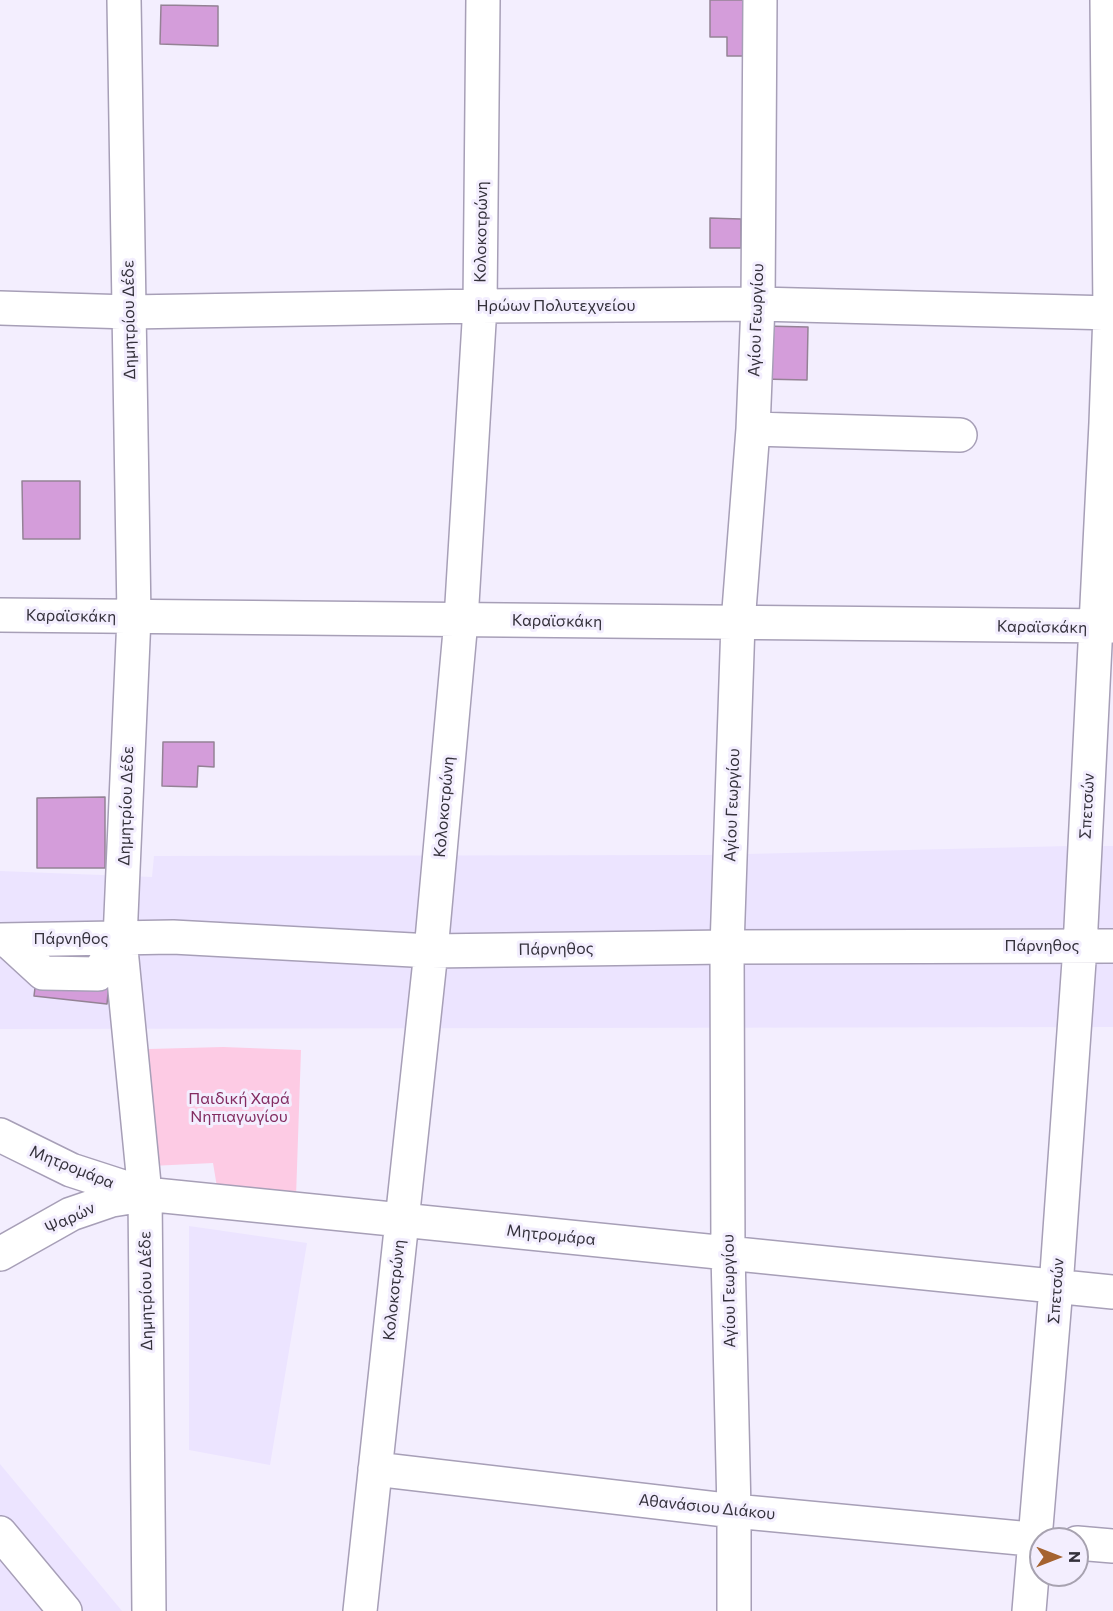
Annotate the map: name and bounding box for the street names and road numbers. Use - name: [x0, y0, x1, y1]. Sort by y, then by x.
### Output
- street label: Κολοκοτρώνη: [471, 181, 491, 283]
- street label: Δημητρίου Δέδε: [118, 260, 140, 380]
- street label: Αγίου Γεωργίου: [744, 263, 768, 377]
- street label: Ηρώων Πολυτεχνείου: [477, 296, 635, 316]
- street label: Καραϊσκάκη: [26, 606, 116, 626]
- street label: Καραϊσκάκη: [512, 611, 602, 631]
- street label: Καραϊσκάκη: [997, 617, 1087, 637]
- street label: Δημητρίου Δέδε: [114, 746, 138, 866]
- street label: Αγίου Γεωργίου: [720, 748, 744, 862]
- street label: Κολοκοτρώνη: [430, 756, 458, 858]
- street label: Σπετσών: [1076, 773, 1098, 839]
- street label: Πάρνηθος: [33, 929, 109, 949]
- street label: Πάρνηθος: [1004, 936, 1080, 956]
- street label: Πάρνηθος: [518, 939, 594, 959]
- street label: Μητρομάρα: [27, 1141, 117, 1193]
- street label: Ψαρών: [42, 1198, 98, 1238]
- street label: Μητρομάρα: [506, 1221, 596, 1249]
- street label: Δημητρίου Δέδε: [135, 1231, 157, 1351]
- street label: Αγίου Γεωργίου: [718, 1234, 740, 1348]
- street label: Κολοκοτρώνη: [379, 1238, 409, 1342]
- street label: Σπετσών: [1044, 1257, 1068, 1325]
- street label: Αθανάσιου Διάκου: [638, 1490, 776, 1524]

